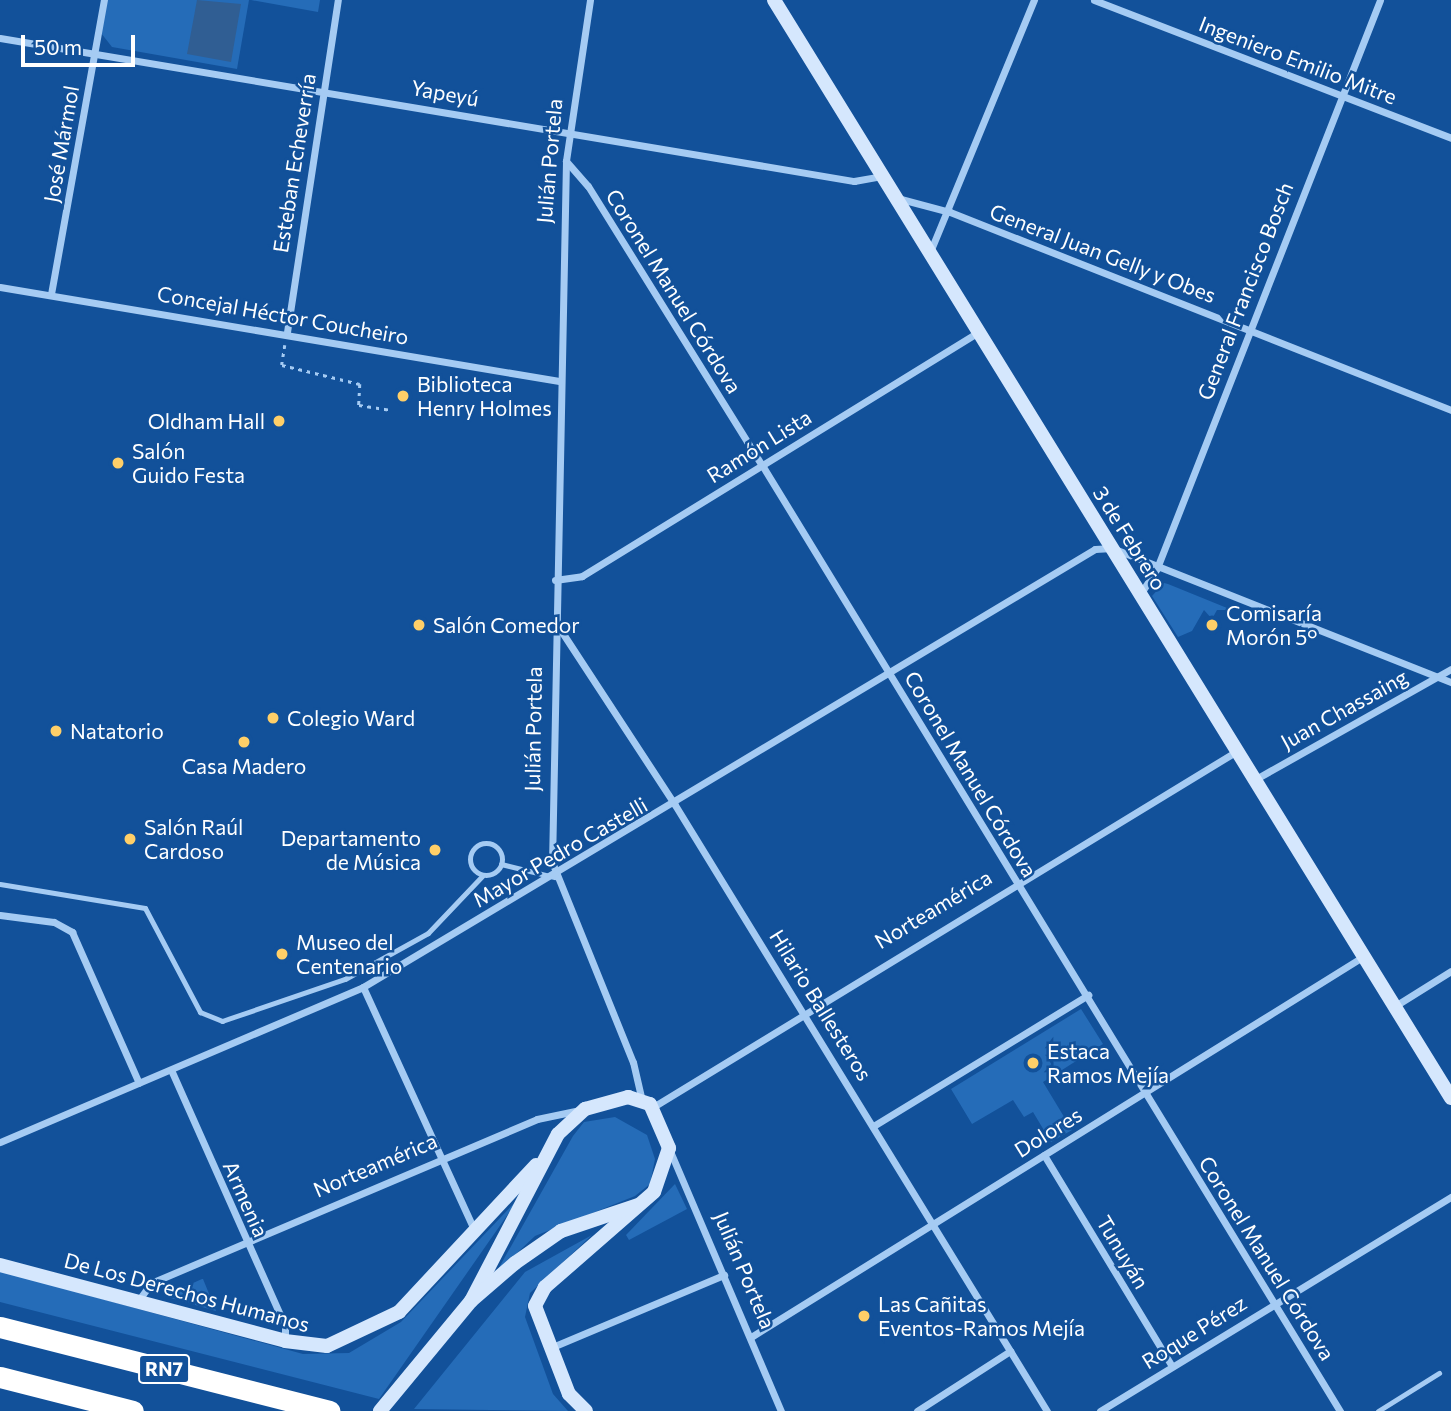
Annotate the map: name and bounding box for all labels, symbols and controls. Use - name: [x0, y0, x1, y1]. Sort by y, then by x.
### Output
- street label: Ingeniero Emilio Mitre: [1195, 11, 1401, 109]
- scale bar: [24, 21, 138, 65]
- text: 50 m: [34, 34, 82, 59]
- street label: Esteban Echeverría: [267, 72, 321, 254]
- street label: Yapeyú: [409, 75, 481, 111]
- street label: José Mármol: [38, 83, 84, 205]
- street label: Julián Portela: [531, 98, 567, 224]
- street label: General Francisco Bosch: [1192, 179, 1298, 403]
- street label: Coronel Manuel Córdova: [601, 184, 747, 398]
- street label: General Juan Gelly y Obes: [986, 198, 1220, 308]
- street label: Concejal Héctor Coucheiro: [155, 280, 411, 350]
- place label: Biblioteca Henry Holmes: [417, 371, 552, 421]
- marker: Biblioteca Henry Holmes: [395, 388, 411, 404]
- street label: Ramón Lista: [702, 404, 816, 488]
- place label: Oldham Hall: [148, 408, 265, 434]
- marker: Oldham Hall: [271, 413, 287, 429]
- place label: Salón Guido Festa: [132, 438, 245, 488]
- marker: Salón Guido Festa: [110, 455, 126, 471]
- street label: 3 de Febrero: [1088, 481, 1172, 595]
- place label: Comisaría Morón 5°: [1226, 600, 1322, 650]
- place label: Salón Comedor: [433, 612, 580, 638]
- marker: Salón Comedor: [411, 617, 427, 633]
- marker: Comisaría Morón 5°: [1204, 617, 1220, 633]
- street label: Juan Chassaing: [1276, 664, 1412, 754]
- street label: Julián Portela: [519, 666, 547, 792]
- street label: Coronel Manuel Córdova: [899, 666, 1043, 882]
- place label: Colegio Ward: [287, 705, 415, 731]
- marker: Colegio Ward: [265, 710, 281, 726]
- place label: Natatorio: [70, 718, 164, 744]
- marker: Natatorio: [48, 723, 64, 739]
- marker: Casa Madero: [236, 734, 252, 750]
- place label: Casa Madero: [182, 753, 306, 779]
- street label: Mayor Pedro Castelli: [468, 792, 652, 912]
- place label: Salón Raúl Cardoso: [144, 814, 243, 864]
- place label: Departamento de Música: [281, 825, 421, 875]
- marker: Salón Raúl Cardoso: [122, 831, 138, 847]
- marker: Departamento de Música: [427, 842, 443, 858]
- street label: Norteamérica: [870, 864, 996, 954]
- street label: Hilario Ballesteros: [764, 925, 878, 1085]
- place label: Museo del Centenario: [296, 929, 402, 979]
- marker: Museo del Centenario: [274, 946, 290, 962]
- place label: Estaca Ramos Mejía: [1047, 1038, 1169, 1088]
- marker: Estaca Ramos Mejía: [1025, 1055, 1041, 1071]
- street label: Dolores: [1010, 1102, 1086, 1162]
- street label: Norteamérica: [309, 1128, 441, 1202]
- street label: Coronel Manuel Córdova: [1194, 1151, 1340, 1365]
- street label: Armenia: [218, 1157, 274, 1241]
- street label: Julián Portela: [709, 1207, 781, 1333]
- street label: Tunuyán: [1091, 1211, 1155, 1293]
- street label: De Los Derechos Humanos: [61, 1247, 313, 1337]
- street label: Roque Pérez: [1137, 1290, 1251, 1374]
- place label: Las Cañitas Eventos-Ramos Mejía: [878, 1291, 1085, 1341]
- marker: Las Cañitas Eventos-Ramos Mejía: [856, 1308, 872, 1324]
- road number: RN7: [138, 1354, 190, 1385]

